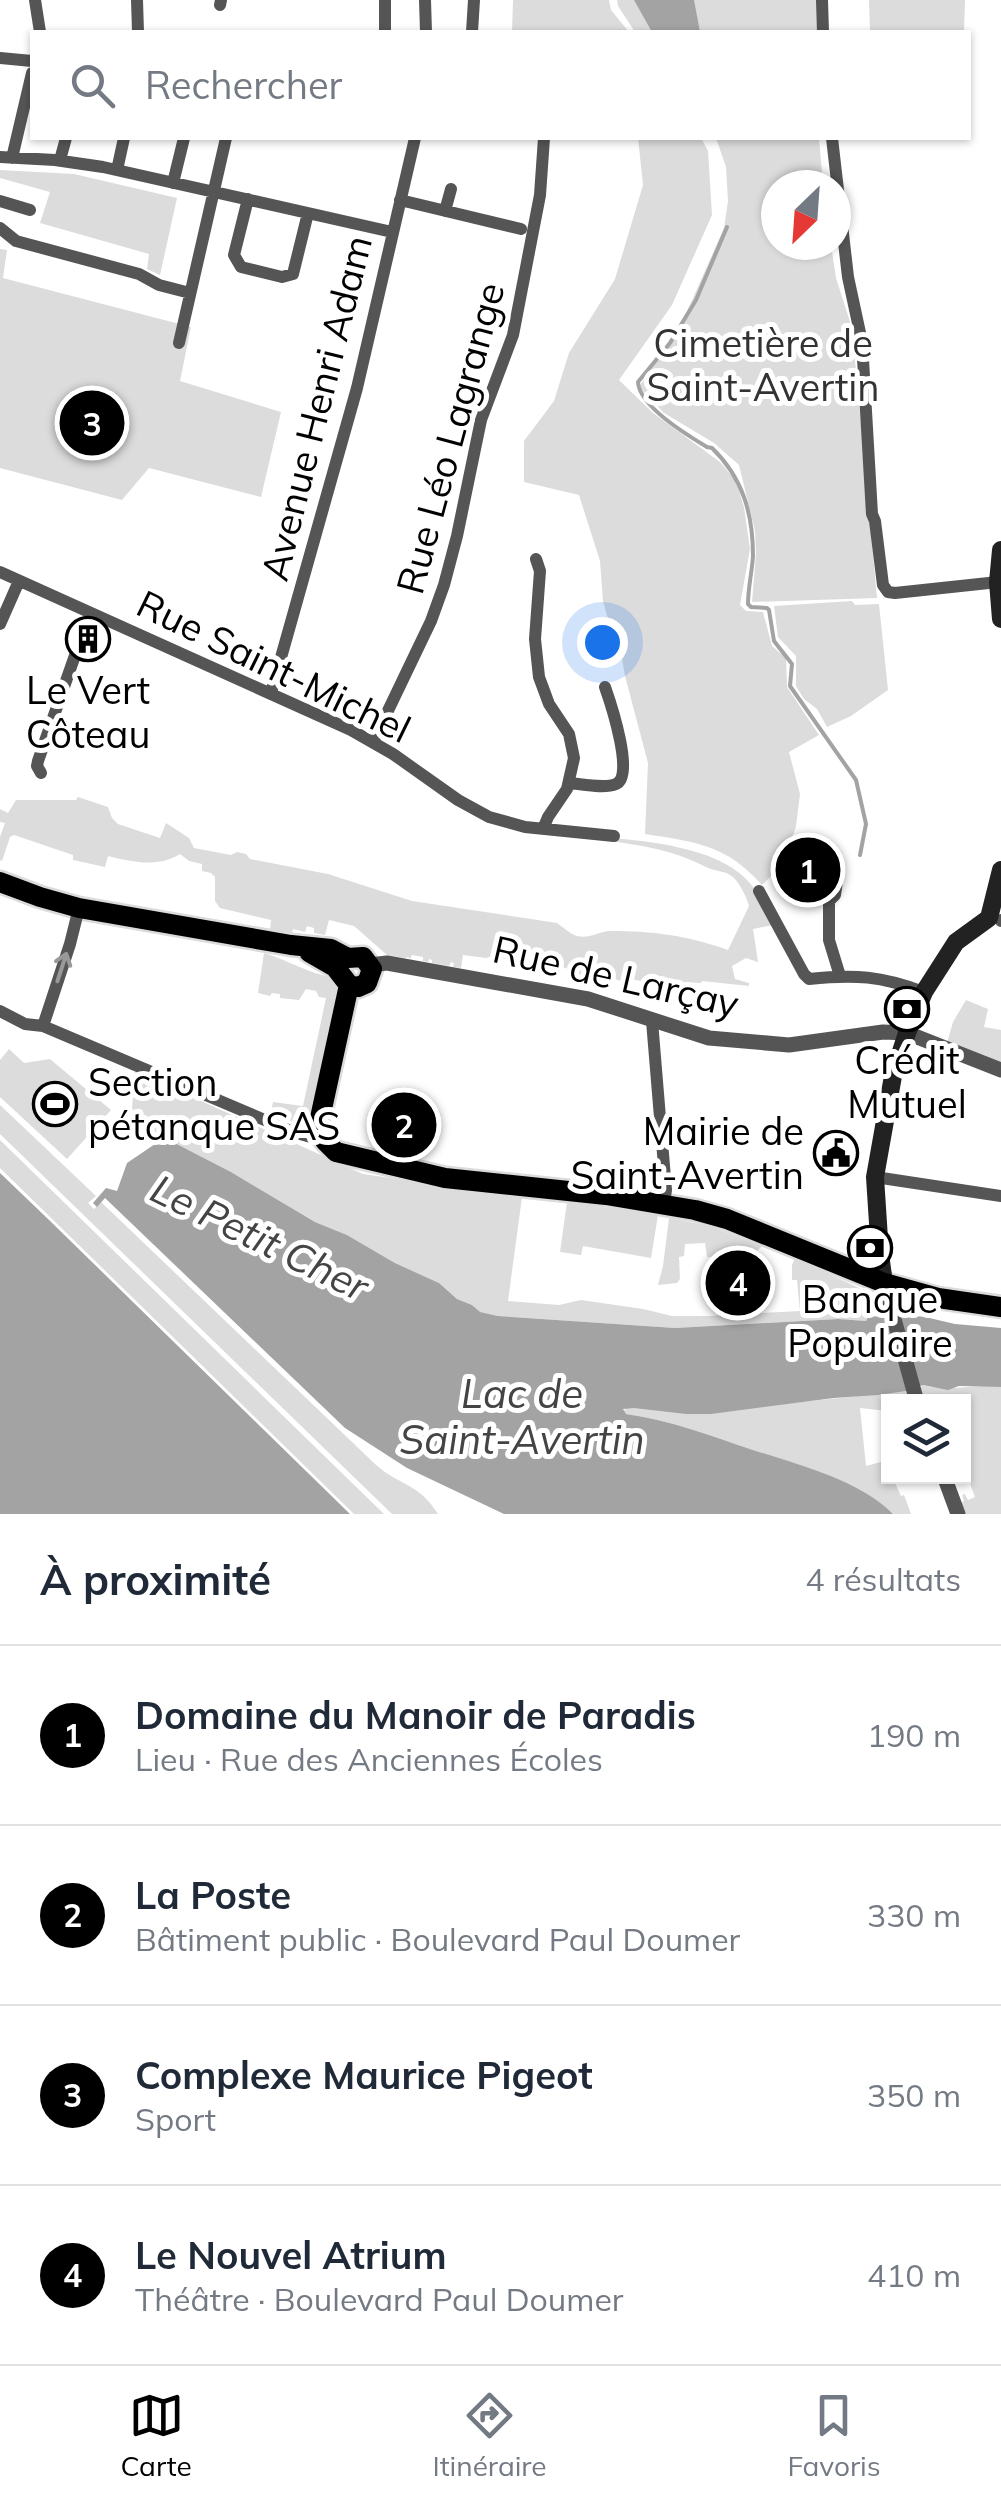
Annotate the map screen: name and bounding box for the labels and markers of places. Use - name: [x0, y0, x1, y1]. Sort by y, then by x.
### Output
- pin: 3: [59, 386, 124, 460]
- building icon: Le Vert Côteau: [65, 616, 111, 662]
- place label: Le Vert Côteau: [26, 666, 150, 758]
- pin: 1: [776, 832, 840, 908]
- bank icon: Crédit Mutuel: [884, 986, 930, 1032]
- place label: Crédit Mutuel: [847, 1036, 967, 1128]
- place label: Section pétanque SAS: [88, 1058, 340, 1150]
- sports icon: Section pétanque SAS: [32, 1081, 78, 1127]
- pin: 2: [372, 1088, 436, 1162]
- place label: Mairie de Saint-Avertin: [571, 1107, 804, 1199]
- public building icon: Mairie de Saint-Avertin: [813, 1130, 859, 1176]
- bank icon: Banque Populaire: [847, 1225, 893, 1271]
- pin: 4: [706, 1246, 770, 1320]
- place label: Banque Populaire: [787, 1275, 953, 1367]

